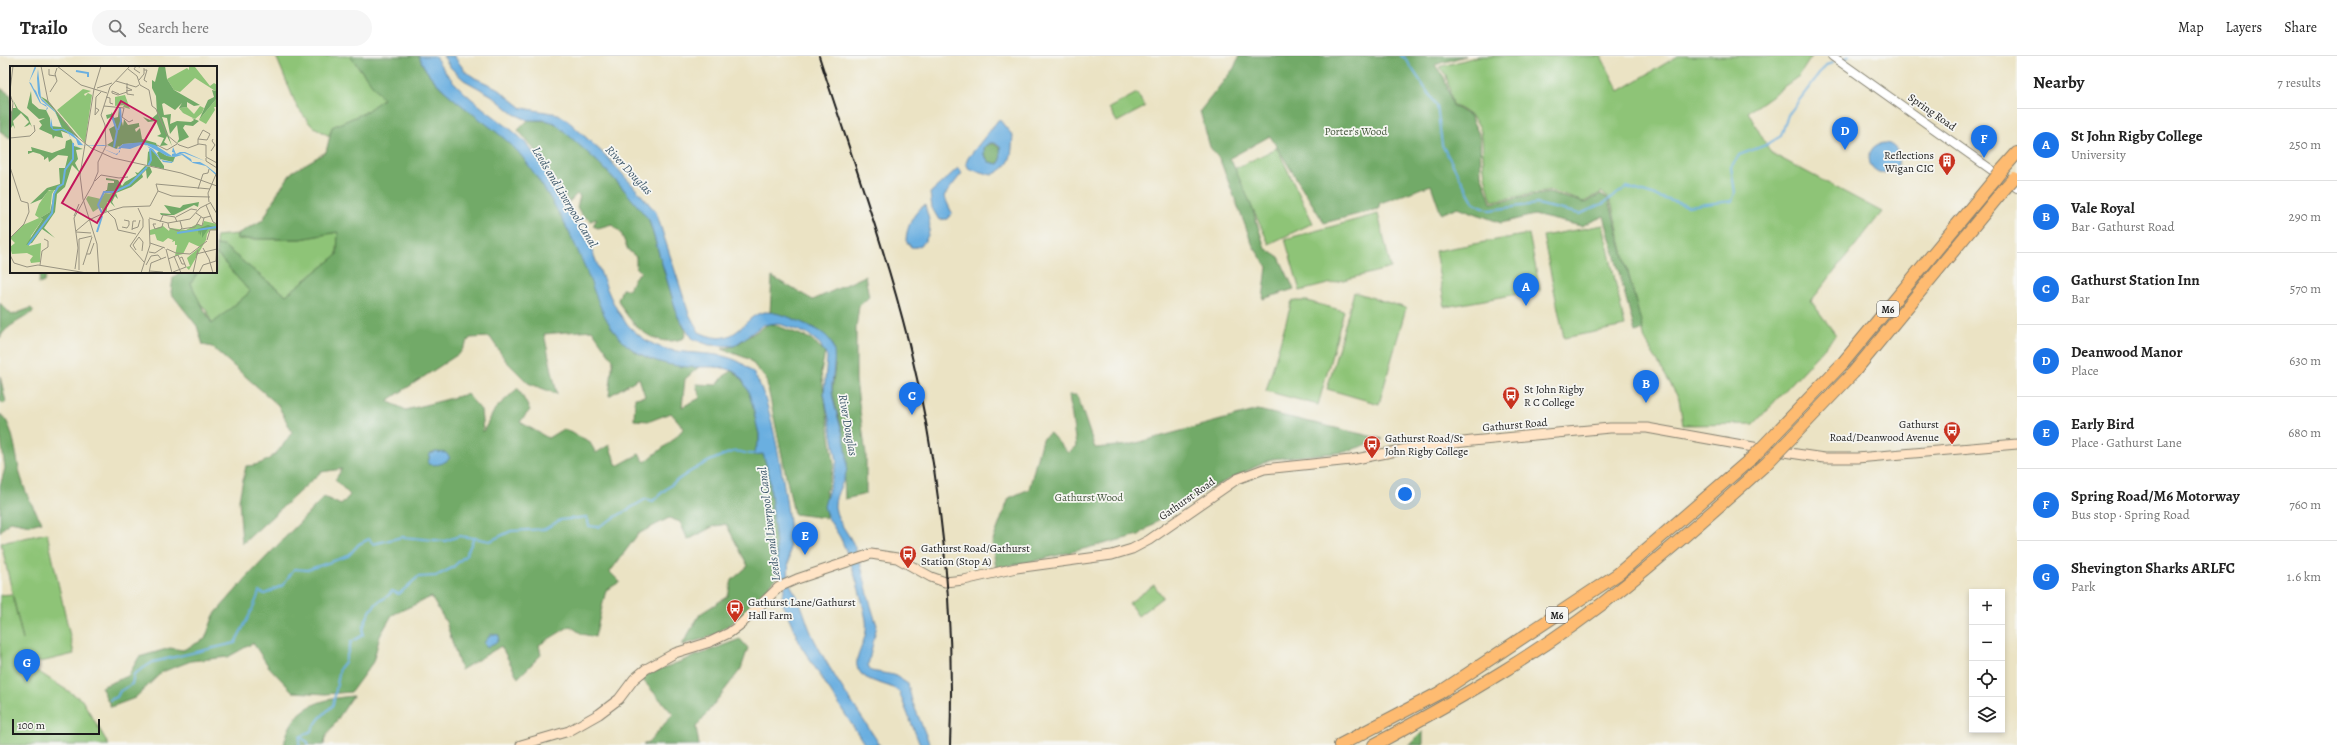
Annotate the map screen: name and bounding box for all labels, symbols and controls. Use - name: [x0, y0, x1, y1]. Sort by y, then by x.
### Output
- search box: [92, 10, 372, 46]
- text: Trailo: [20, 15, 68, 41]
- icon: search: [106, 17, 128, 39]
- text: Search here: [138, 18, 209, 38]
- text: Map: [2178, 18, 2204, 37]
- text: Layers: [2226, 18, 2262, 37]
- text: Share: [2284, 18, 2317, 37]
- inset map: [10, 66, 217, 273]
- text: Nearby: [2033, 71, 2084, 94]
- text: 7 results: [2277, 74, 2321, 91]
- street label: Spring Road: [1905, 90, 1959, 134]
- pin: D: [1832, 117, 1858, 150]
- park label: Porter's Wood: [1325, 124, 1388, 139]
- pin: F: [1971, 125, 1997, 158]
- text: St John Rigby College: [2071, 126, 2203, 146]
- text: A: [2042, 136, 2050, 153]
- text: 250 m: [2289, 136, 2321, 153]
- water label: River Douglas: [602, 142, 656, 198]
- water label: Leeds and Liverpool Canal: [529, 144, 601, 250]
- text: University: [2071, 146, 2126, 163]
- place label: Reflections Wigan CIC: [1884, 148, 1934, 176]
- building icon: Reflections Wigan CIC: [1937, 151, 1957, 176]
- text: Vale Royal: [2071, 198, 2135, 218]
- text: B: [2042, 208, 2050, 225]
- text: 290 m: [2289, 208, 2321, 225]
- text: Bar · Gathurst Road: [2071, 218, 2175, 235]
- text: Gathurst Station Inn: [2071, 270, 2200, 290]
- pin: A: [1513, 273, 1539, 306]
- text: C: [2042, 280, 2050, 297]
- text: 570 m: [2290, 280, 2321, 297]
- text: Bar: [2071, 290, 2090, 307]
- road number: M6: [1877, 301, 1899, 317]
- text: Deanwood Manor: [2071, 342, 2183, 362]
- text: D: [2041, 352, 2051, 369]
- text: 630 m: [2289, 352, 2321, 369]
- text: Place: [2071, 362, 2099, 379]
- pin: B: [1633, 370, 1659, 403]
- pin: C: [899, 382, 925, 415]
- place label: St John Rigby R C College: [1524, 382, 1584, 410]
- bus stop icon: St John Rigby R C College: [1501, 385, 1521, 410]
- water label: River Douglas: [835, 393, 861, 457]
- text: Early Bird: [2071, 414, 2134, 434]
- street label: Gathurst Road: [1482, 415, 1548, 435]
- place label: Gathurst Road/Deanwood Avenue: [1829, 417, 1939, 445]
- bus stop icon: Gathurst Road/Deanwood Avenue: [1942, 420, 1962, 445]
- text: E: [2042, 424, 2050, 441]
- text: 680 m: [2288, 424, 2321, 441]
- place label: Gathurst Road/St John Rigby College: [1385, 431, 1468, 459]
- bus stop icon: Gathurst Road/St John Rigby College: [1362, 434, 1382, 459]
- text: Place · Gathurst Lane: [2071, 434, 2182, 451]
- water label: Leeds and Liverpool Canal: [754, 466, 784, 582]
- street label: Gathurst Road: [1156, 474, 1218, 524]
- your location: [1395, 484, 1415, 504]
- text: Spring Road/M6 Motorway: [2071, 486, 2240, 506]
- park label: Gathurst Wood: [1055, 490, 1123, 505]
- text: F: [2043, 496, 2049, 513]
- text: 760 m: [2289, 496, 2321, 513]
- text: Bus stop · Spring Road: [2071, 506, 2190, 523]
- pin: E: [792, 522, 818, 555]
- place label: Gathurst Road/Gathurst Station (Stop A): [921, 541, 1030, 569]
- bus stop icon: Gathurst Road/Gathurst Station (Stop A): [898, 544, 918, 569]
- text: Shevington Sharks ARLFC: [2071, 558, 2235, 578]
- text: G: [2042, 568, 2050, 585]
- text: 1.6 km: [2287, 568, 2321, 585]
- text: Park: [2071, 578, 2095, 595]
- map controls: [1969, 589, 2005, 733]
- button: +: [1969, 589, 2005, 625]
- place label: Gathurst Lane/Gathurst Hall Farm: [748, 595, 856, 623]
- bus stop icon: Gathurst Lane/Gathurst Hall Farm: [725, 598, 745, 623]
- road number: M6: [1546, 607, 1568, 623]
- button: −: [1969, 625, 2005, 661]
- pin: G: [14, 649, 40, 682]
- button: locate: [1969, 661, 2005, 697]
- button: layers: [1969, 697, 2005, 733]
- scale bar: [12, 717, 100, 736]
- text: 100 m: [18, 718, 45, 733]

